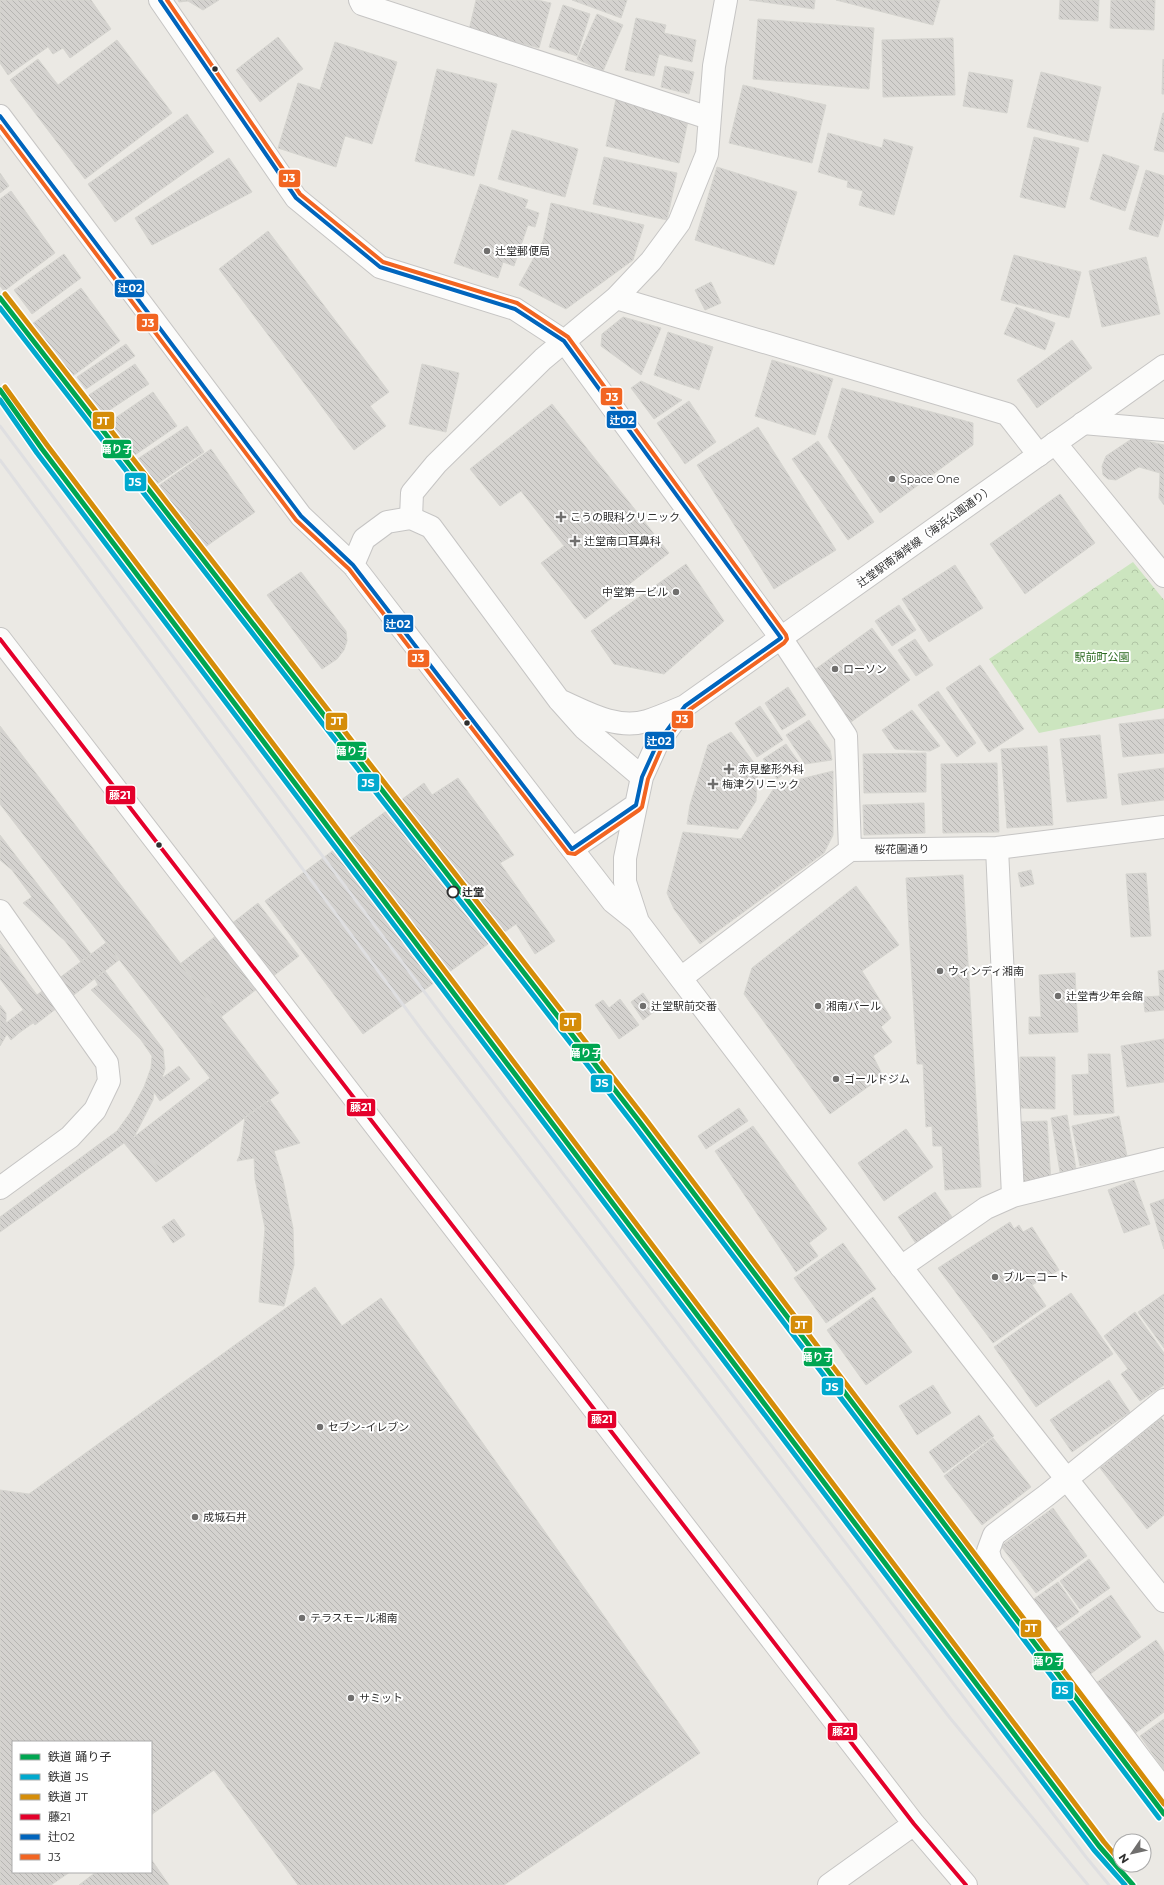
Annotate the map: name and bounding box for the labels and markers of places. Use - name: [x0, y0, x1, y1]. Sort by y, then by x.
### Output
- unlabelled marker: [210, 64, 220, 74]
- place label: 辻堂郵便局: [495, 244, 550, 258]
- marker: 辻堂郵便局: [482, 246, 492, 256]
- place label: Space One: [900, 472, 960, 486]
- marker: Space One: [887, 474, 897, 484]
- place label: こうの眼科クリニック: [570, 510, 680, 524]
- marker: こうの眼科クリニック: [555, 511, 567, 523]
- place label: 辻堂南口耳鼻科: [584, 534, 661, 548]
- marker: 辻堂南口耳鼻科: [569, 535, 581, 547]
- place label: 中堂第一ビル: [602, 585, 668, 599]
- marker: 中堂第一ビル: [671, 587, 681, 597]
- place label: ローソン: [843, 662, 887, 676]
- marker: ローソン: [830, 664, 840, 674]
- unlabelled marker: [462, 718, 472, 728]
- place label: 赤見整形外科: [738, 762, 804, 776]
- marker: 赤見整形外科: [723, 763, 735, 775]
- place label: 梅津クリニック: [722, 777, 799, 791]
- marker: 梅津クリニック: [707, 778, 719, 790]
- unlabelled marker: [154, 840, 164, 850]
- marker: 辻堂: [446, 885, 460, 899]
- place label: 辻堂: [462, 885, 484, 899]
- place label: ウィンディ湘南: [948, 964, 1024, 978]
- marker: ウィンディ湘南: [935, 966, 945, 976]
- place label: 辻堂青少年会館: [1066, 989, 1143, 1003]
- marker: 辻堂青少年会館: [1053, 991, 1063, 1001]
- place label: 辻堂駅前交番: [651, 999, 717, 1013]
- place label: 湘南パール: [826, 999, 881, 1013]
- marker: 辻堂駅前交番: [638, 1001, 648, 1011]
- marker: 湘南パール: [813, 1001, 823, 1011]
- place label: ゴールドジム: [844, 1072, 910, 1086]
- marker: ゴールドジム: [831, 1074, 841, 1084]
- place label: ブルーコート: [1003, 1270, 1069, 1284]
- marker: ブルーコート: [990, 1272, 1000, 1282]
- place label: セブン-イレブン: [328, 1420, 409, 1434]
- marker: セブン-イレブン: [315, 1422, 325, 1432]
- place label: 成城石井: [203, 1510, 247, 1524]
- marker: 成城石井: [190, 1512, 200, 1522]
- place label: テラスモール湘南: [310, 1611, 398, 1625]
- marker: テラスモール湘南: [297, 1613, 307, 1623]
- place label: サミット: [359, 1691, 403, 1705]
- marker: サミット: [346, 1693, 356, 1703]

